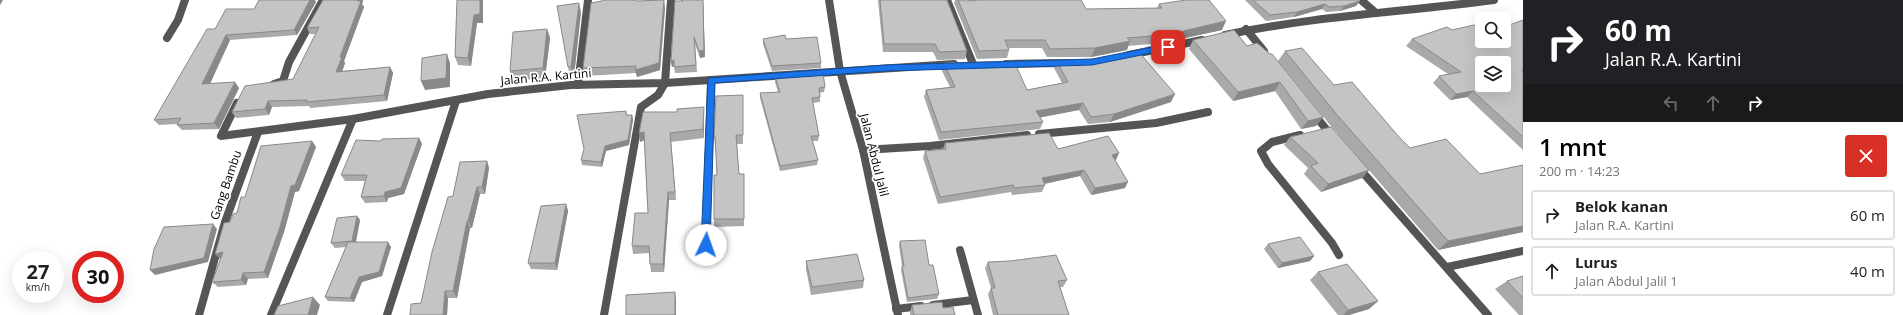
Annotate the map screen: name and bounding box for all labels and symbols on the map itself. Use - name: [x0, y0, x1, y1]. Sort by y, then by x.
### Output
- pin: [1151, 30, 1185, 64]
- street label: Jalan R.A. Kartini: [499, 64, 592, 89]
- street label: Jalan Abdul Jalil: [856, 111, 893, 198]
- street label: Gang Bambu: [206, 148, 245, 222]
- position arrow: [685, 224, 727, 266]
- speed limit sign: 30: [72, 251, 124, 303]

